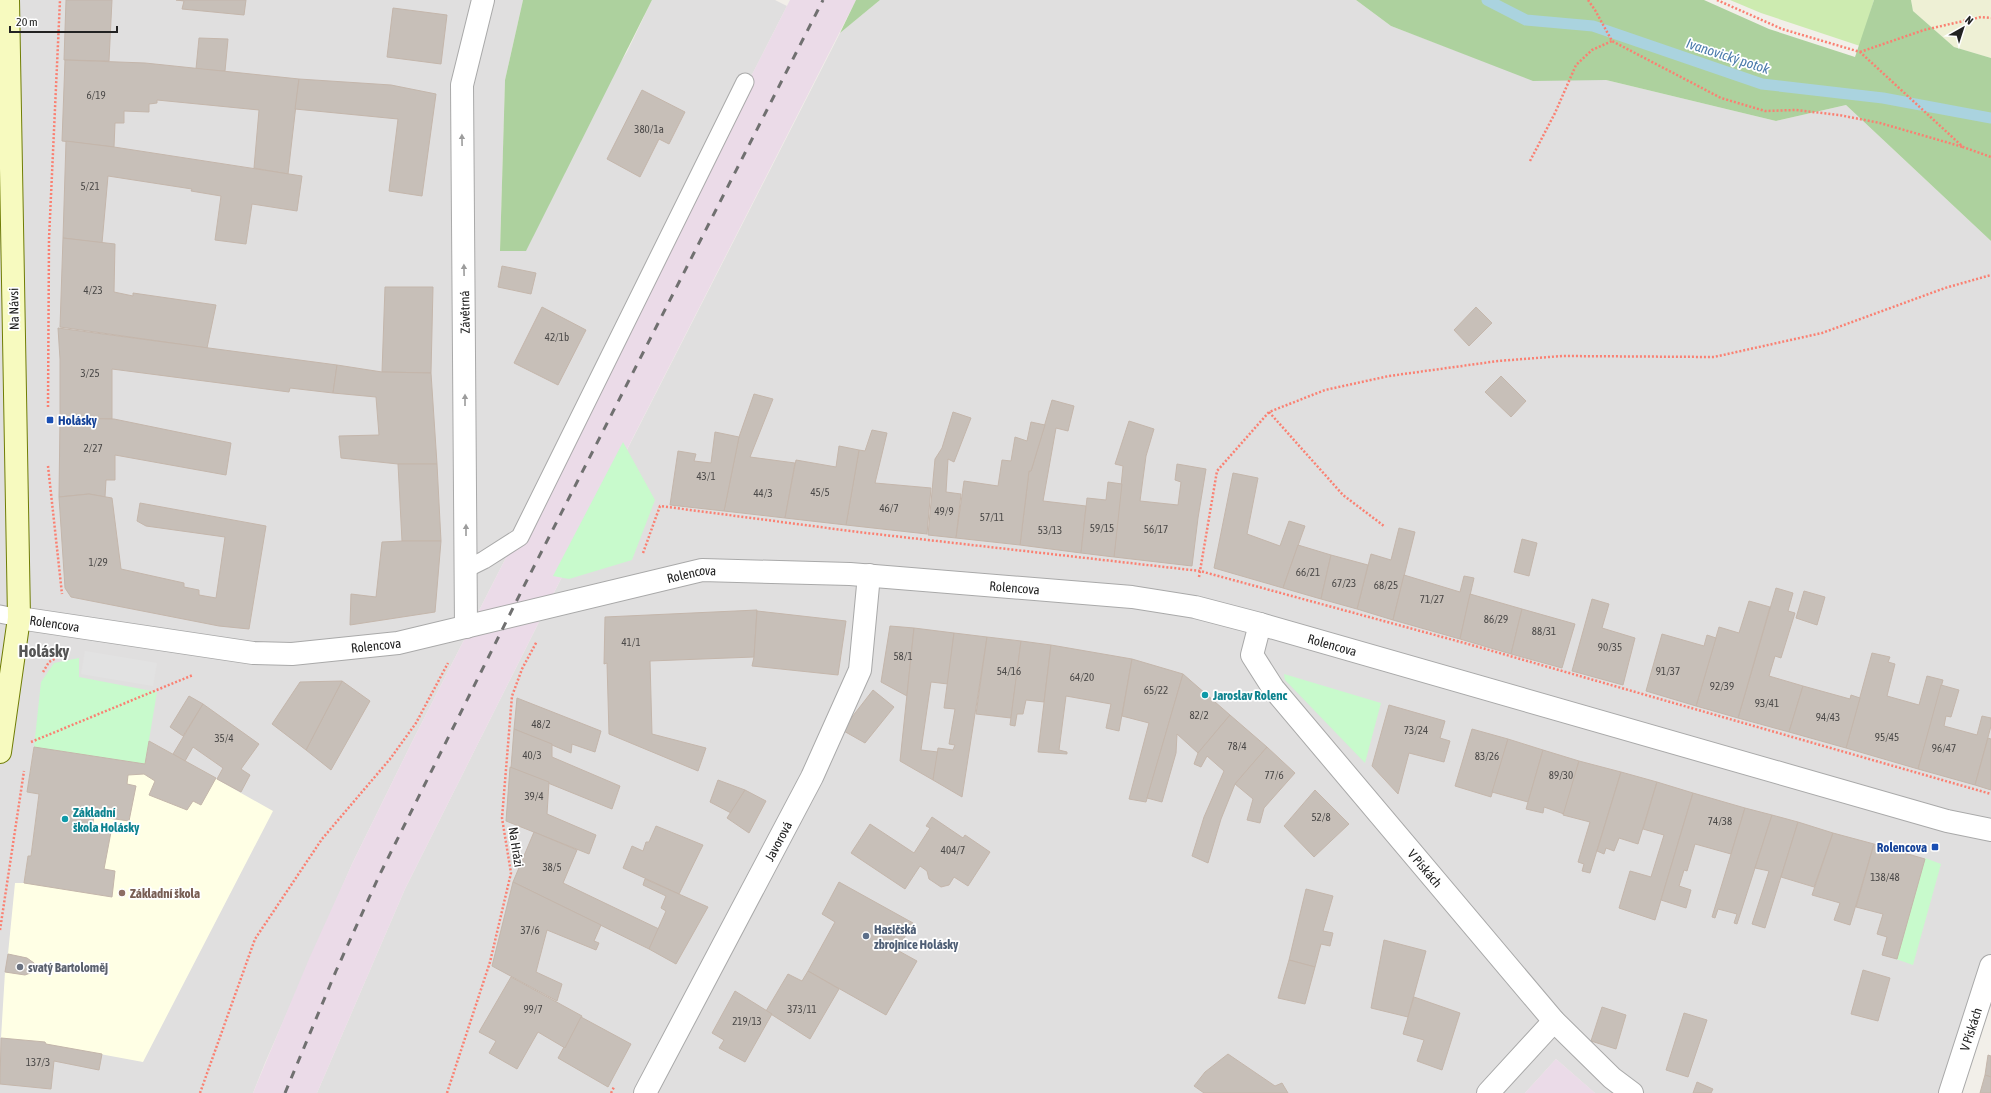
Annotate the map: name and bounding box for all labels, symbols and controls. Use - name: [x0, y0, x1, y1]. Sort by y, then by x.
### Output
- scale bar: [10, 8, 117, 34]
- north arrow: [1943, 8, 1983, 48]
- text: N: [1963, 14, 1976, 27]
- text: 20 m: [16, 15, 38, 29]
- water label: Ivanovický potok: [1684, 35, 1773, 77]
- house number: 6/19: [86, 89, 106, 101]
- house number: 380/1a: [634, 123, 664, 135]
- one-way arrow: [459, 133, 465, 146]
- house number: 5/21: [80, 180, 100, 192]
- one-way arrow: [461, 263, 467, 276]
- house number: 4/23: [83, 284, 103, 296]
- street label: Na Návsi: [6, 288, 22, 330]
- street label: Závětrná: [457, 290, 473, 334]
- house number: 42/1b: [545, 331, 569, 343]
- house number: 3/25: [80, 367, 100, 379]
- one-way arrow: [462, 393, 468, 406]
- place label: Holásky: [58, 413, 97, 428]
- marker: Holásky: [45, 415, 55, 425]
- house number: 2/27: [83, 442, 103, 454]
- house number: 43/1: [696, 470, 716, 482]
- house number: 45/5: [810, 486, 830, 498]
- house number: 44/3: [753, 487, 773, 499]
- house number: 46/7: [879, 502, 899, 514]
- house number: 49/9: [934, 505, 954, 517]
- house number: 57/11: [980, 511, 1004, 523]
- house number: 59/15: [1090, 522, 1114, 534]
- one-way arrow: [463, 523, 469, 536]
- house number: 56/17: [1144, 523, 1168, 535]
- house number: 53/13: [1038, 524, 1062, 536]
- house number: 1/29: [88, 556, 108, 568]
- street label: Rolencova: [665, 562, 716, 586]
- house number: 66/21: [1296, 566, 1320, 578]
- house number: 67/23: [1332, 577, 1356, 589]
- street label: Rolencova: [989, 578, 1040, 597]
- house number: 68/25: [1374, 579, 1398, 591]
- house number: 71/27: [1420, 593, 1444, 605]
- street label: Rolencova: [29, 612, 81, 634]
- house number: 86/29: [1484, 613, 1508, 625]
- house number: 88/31: [1532, 625, 1556, 637]
- street label: Rolencova: [1306, 631, 1359, 659]
- street label: Rolencova: [350, 635, 402, 655]
- house number: 41/1: [621, 636, 641, 648]
- district label: Holásky: [19, 641, 69, 661]
- house number: 90/35: [1598, 641, 1622, 653]
- house number: 58/1: [893, 650, 913, 662]
- house number: 54/16: [997, 665, 1021, 677]
- house number: 91/37: [1656, 665, 1680, 677]
- house number: 64/20: [1070, 671, 1094, 683]
- house number: 92/39: [1710, 680, 1734, 692]
- house number: 65/22: [1144, 684, 1168, 696]
- place label: Jaroslav Rolenc: [1212, 688, 1287, 703]
- marker: Jaroslav Rolenc: [1200, 690, 1210, 700]
- house number: 93/41: [1755, 697, 1779, 709]
- house number: 82/2: [1189, 709, 1209, 721]
- house number: 94/43: [1816, 711, 1840, 723]
- house number: 48/2: [531, 718, 551, 730]
- house number: 73/24: [1404, 724, 1428, 736]
- house number: 95/45: [1875, 731, 1899, 743]
- house number: 35/4: [214, 732, 234, 744]
- house number: 78/4: [1227, 740, 1247, 752]
- house number: 96/47: [1932, 742, 1956, 754]
- house number: 40/3: [522, 749, 542, 761]
- house number: 83/26: [1475, 750, 1499, 762]
- house number: 77/6: [1264, 769, 1284, 781]
- house number: 89/30: [1549, 769, 1573, 781]
- house number: 39/4: [524, 790, 544, 802]
- place label: Základní škola Holásky: [73, 805, 140, 835]
- house number: 52/8: [1311, 811, 1331, 823]
- marker: Základní škola Holásky: [60, 814, 70, 824]
- house number: 74/38: [1708, 815, 1732, 827]
- street label: Javorová: [762, 819, 795, 863]
- street label: Na Hrázi: [505, 826, 527, 868]
- place label: Rolencova: [1877, 840, 1927, 855]
- marker: Rolencova: [1930, 842, 1940, 852]
- house number: 404/7: [941, 844, 965, 856]
- street label: V Pískách: [1405, 846, 1445, 890]
- house number: 38/5: [542, 861, 562, 873]
- house number: 138/48: [1870, 871, 1900, 883]
- place label: Základní škola: [130, 886, 200, 901]
- marker: Základní škola: [117, 888, 127, 898]
- place label: Hasičská zbrojnice Holásky: [874, 922, 959, 952]
- house number: 37/6: [520, 924, 540, 936]
- marker: Hasičská zbrojnice Holásky: [861, 931, 871, 941]
- place label: svatý Bartoloměj: [28, 960, 108, 975]
- marker: svatý Bartoloměj: [15, 962, 25, 972]
- house number: 99/7: [523, 1003, 543, 1015]
- house number: 373/11: [787, 1003, 817, 1015]
- street label: V Pískách: [1957, 1006, 1985, 1053]
- house number: 219/13: [732, 1015, 762, 1027]
- house number: 137/3: [26, 1056, 50, 1068]

